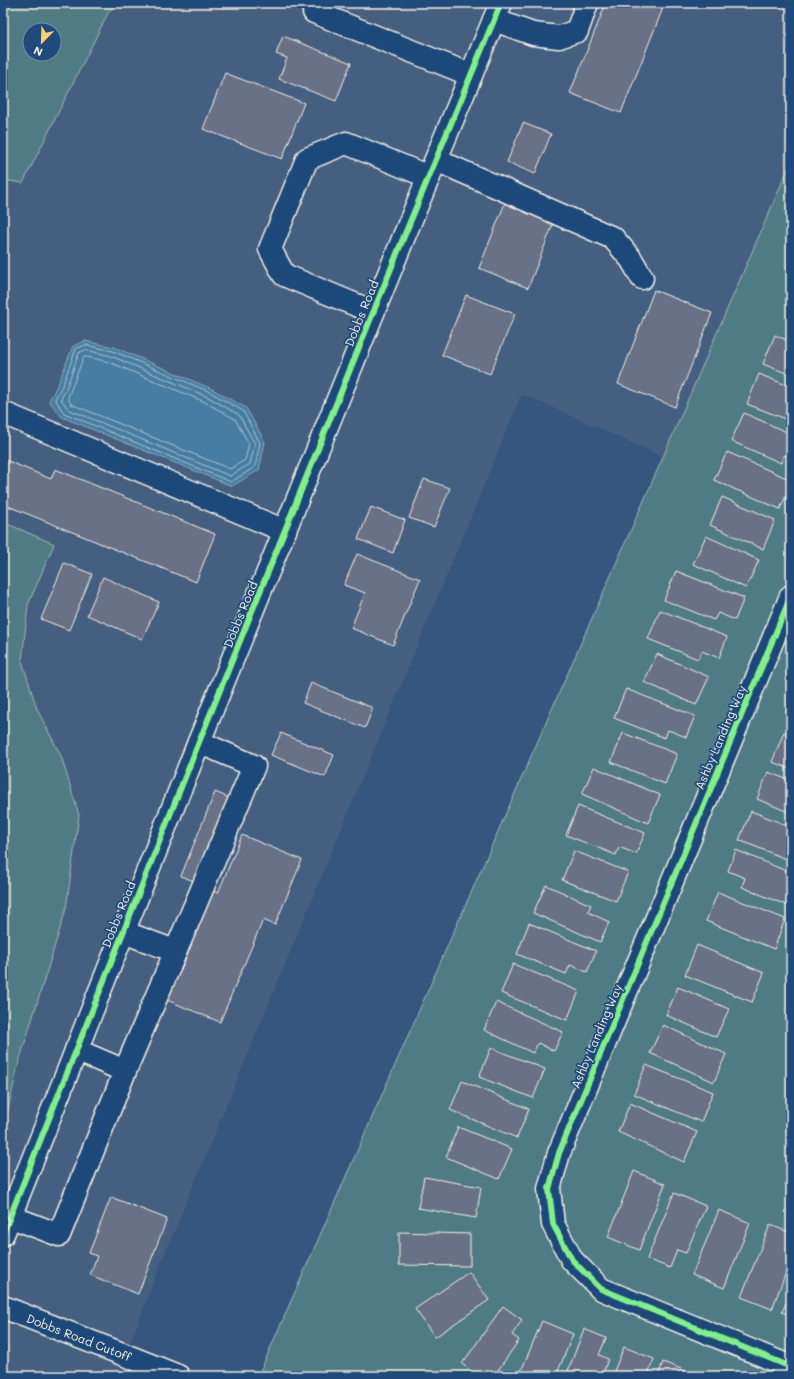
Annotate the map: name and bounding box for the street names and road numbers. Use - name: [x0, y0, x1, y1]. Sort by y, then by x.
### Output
- street label: Dobbs Road: [340, 277, 382, 349]
- street label: Dobbs Road: [219, 578, 261, 650]
- street label: Ashby Landing Way: [691, 682, 749, 792]
- street label: Dobbs Road: [97, 878, 139, 950]
- street label: Ashby Landing Way: [567, 981, 625, 1091]
- street label: Dobbs Road Cutoff: [24, 1310, 134, 1364]

